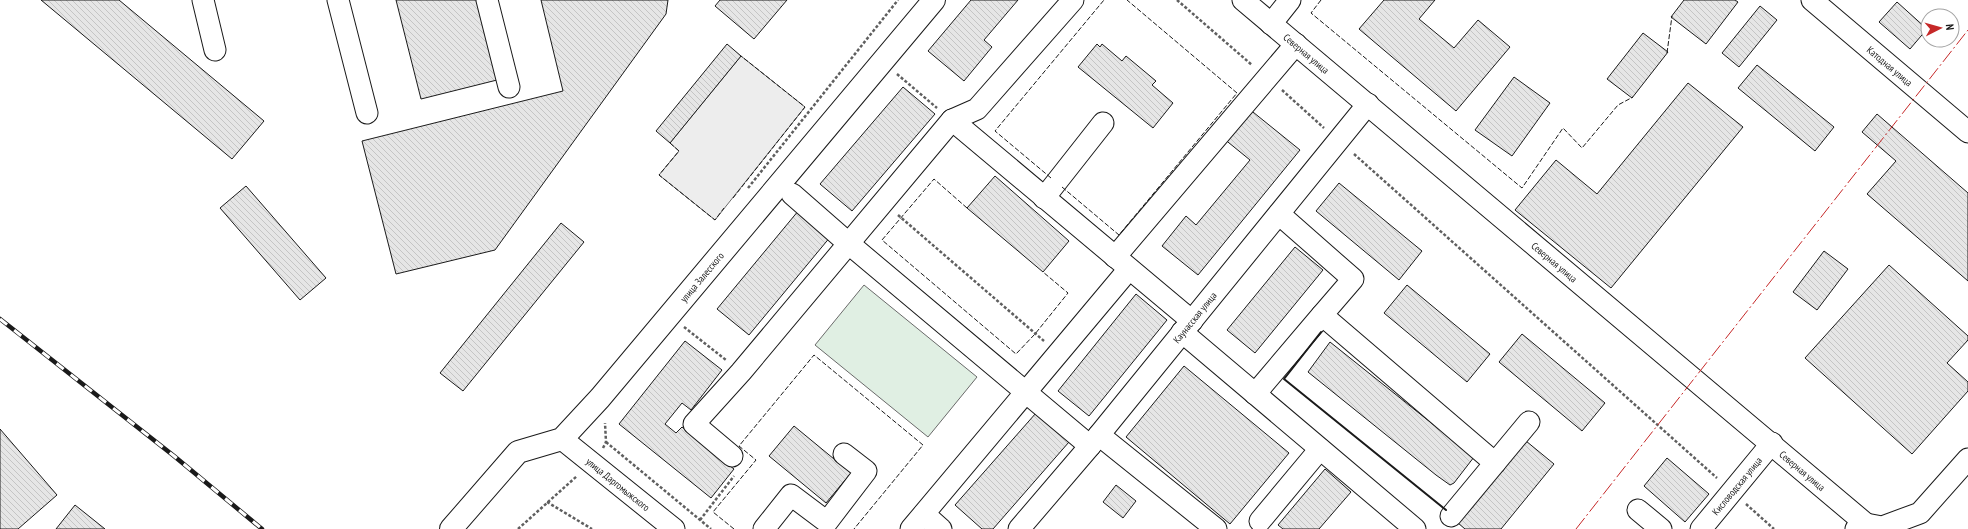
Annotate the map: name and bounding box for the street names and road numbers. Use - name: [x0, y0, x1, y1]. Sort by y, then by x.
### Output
- street label: Северная улица: [1281, 31, 1332, 77]
- street label: Катодная улица: [1864, 43, 1915, 89]
- street label: Северная улица: [1529, 239, 1580, 285]
- street label: улица Залесского: [677, 249, 727, 305]
- street label: Каунасская улица: [1170, 289, 1220, 346]
- street label: Северная улица: [1777, 448, 1828, 494]
- street label: Кисловодская улица: [1709, 454, 1765, 518]
- street label: улица Даргомыжского: [583, 455, 652, 514]

